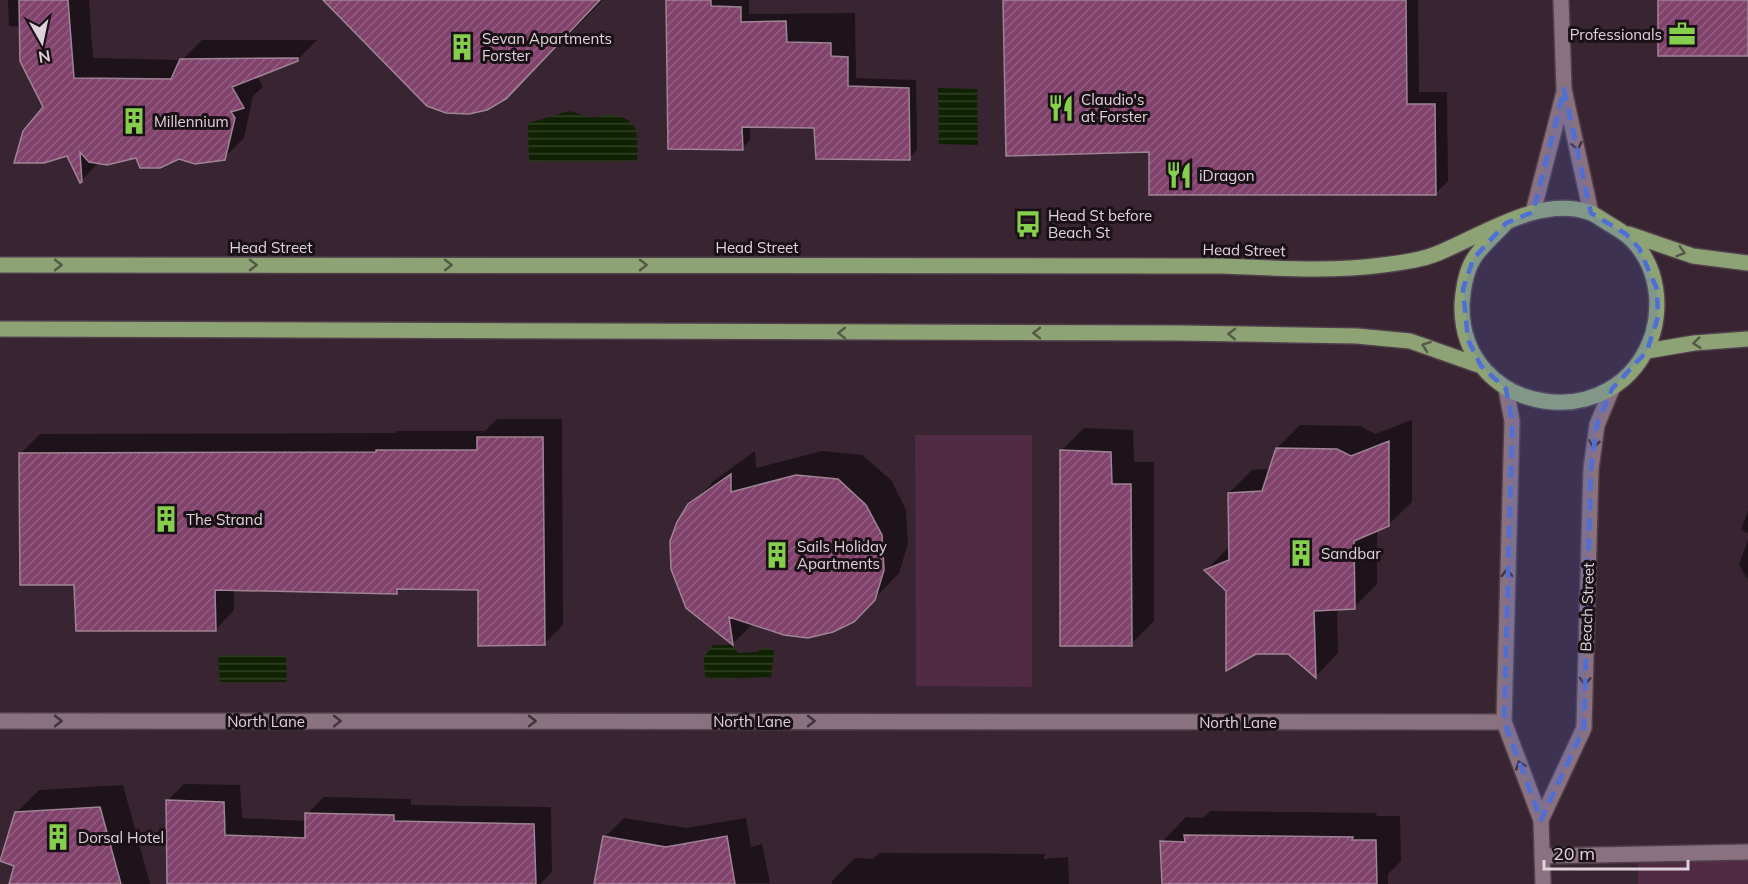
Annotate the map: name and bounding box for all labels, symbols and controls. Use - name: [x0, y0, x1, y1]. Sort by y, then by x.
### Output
- north arrow: [12, 12, 72, 72]
- office icon: Professionals: [1667, 19, 1697, 49]
- place label: Professionals: [1570, 25, 1662, 44]
- place label: Sevan Apartments Forster: [482, 29, 612, 65]
- building icon: Sevan Apartments Forster: [447, 32, 477, 62]
- text: N: [37, 46, 52, 68]
- place label: Claudio's at Forster: [1081, 90, 1148, 126]
- restaurant icon: Claudio's at Forster: [1046, 93, 1076, 123]
- building icon: Millennium: [119, 106, 149, 136]
- place label: Millennium: [154, 112, 229, 131]
- one-way arrow: [1569, 141, 1582, 151]
- restaurant icon: iDragon: [1164, 160, 1194, 190]
- place label: iDragon: [1199, 166, 1255, 185]
- place label: Head St before Beach St: [1048, 206, 1152, 242]
- bus stop icon: Head St before Beach St: [1013, 209, 1043, 239]
- street label: Head Street: [229, 238, 313, 257]
- street label: Head Street: [715, 238, 799, 257]
- street label: Head Street: [1202, 240, 1286, 260]
- one-way arrow: [1675, 245, 1686, 257]
- one-way arrow: [54, 259, 63, 271]
- one-way arrow: [249, 259, 258, 271]
- one-way arrow: [444, 259, 453, 271]
- one-way arrow: [639, 259, 648, 271]
- one-way arrow: [838, 327, 847, 339]
- one-way arrow: [1033, 327, 1042, 339]
- one-way arrow: [1228, 328, 1237, 340]
- one-way arrow: [1693, 337, 1702, 349]
- one-way arrow: [1421, 341, 1432, 354]
- one-way arrow: [1589, 439, 1601, 449]
- building icon: The Strand: [151, 504, 181, 534]
- place label: The Strand: [186, 510, 263, 529]
- place label: Sails Holiday Apartments: [797, 537, 887, 573]
- building icon: Sandbar: [1286, 538, 1316, 568]
- building icon: Sails Holiday Apartments: [762, 540, 792, 570]
- place label: Sandbar: [1321, 544, 1381, 563]
- street label: Beach Street: [1576, 562, 1598, 652]
- one-way arrow: [1501, 569, 1514, 578]
- one-way arrow: [1579, 676, 1591, 685]
- street label: North Lane: [227, 712, 305, 731]
- street label: North Lane: [713, 712, 791, 731]
- street label: North Lane: [1199, 713, 1277, 732]
- one-way arrow: [54, 715, 63, 727]
- one-way arrow: [333, 715, 342, 727]
- one-way arrow: [528, 715, 537, 727]
- one-way arrow: [807, 715, 816, 727]
- one-way arrow: [1515, 760, 1528, 771]
- building icon: Dorsal Hotel: [43, 822, 73, 852]
- place label: Dorsal Hotel: [78, 828, 164, 847]
- scale bar: [1544, 833, 1688, 871]
- text: 20 m: [1553, 842, 1595, 865]

